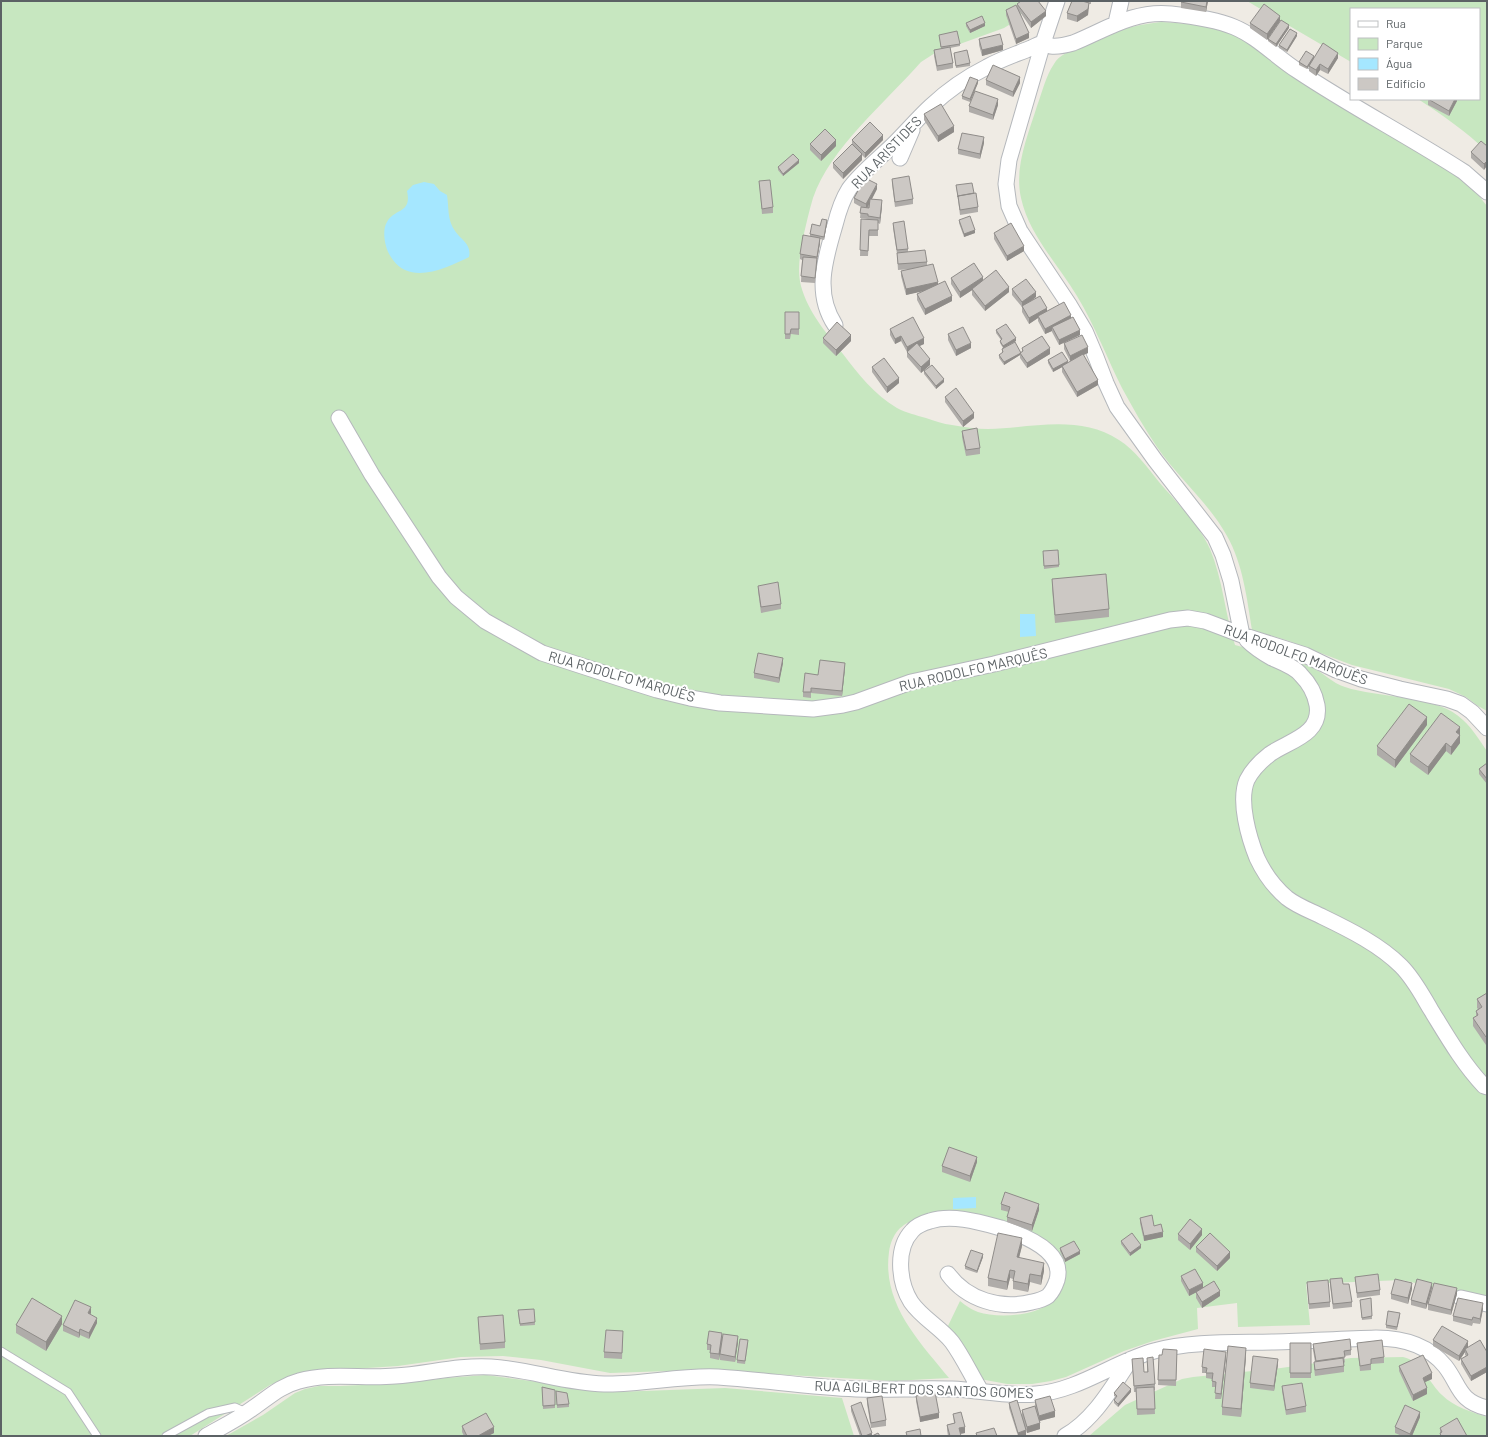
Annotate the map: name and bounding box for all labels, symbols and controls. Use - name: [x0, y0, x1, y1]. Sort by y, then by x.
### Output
- legend: [1350, 8, 1480, 100]
- text: Rua: [1386, 16, 1406, 30]
- text: Parque: [1386, 36, 1423, 50]
- text: Água: [1386, 56, 1412, 70]
- text: Edifício: [1386, 76, 1426, 90]
- street label: RUA ARISTIDES: [847, 112, 925, 192]
- street label: RUA RODOLFO MARQUÊS: [1222, 620, 1370, 688]
- street label: RUA RODOLFO MARQUÊS: [897, 644, 1049, 694]
- street label: RUA RODOLFO MARQUÊS: [547, 647, 697, 705]
- street label: RUA AGILBERT DOS SANTOS GOMES: [814, 1377, 1034, 1401]

